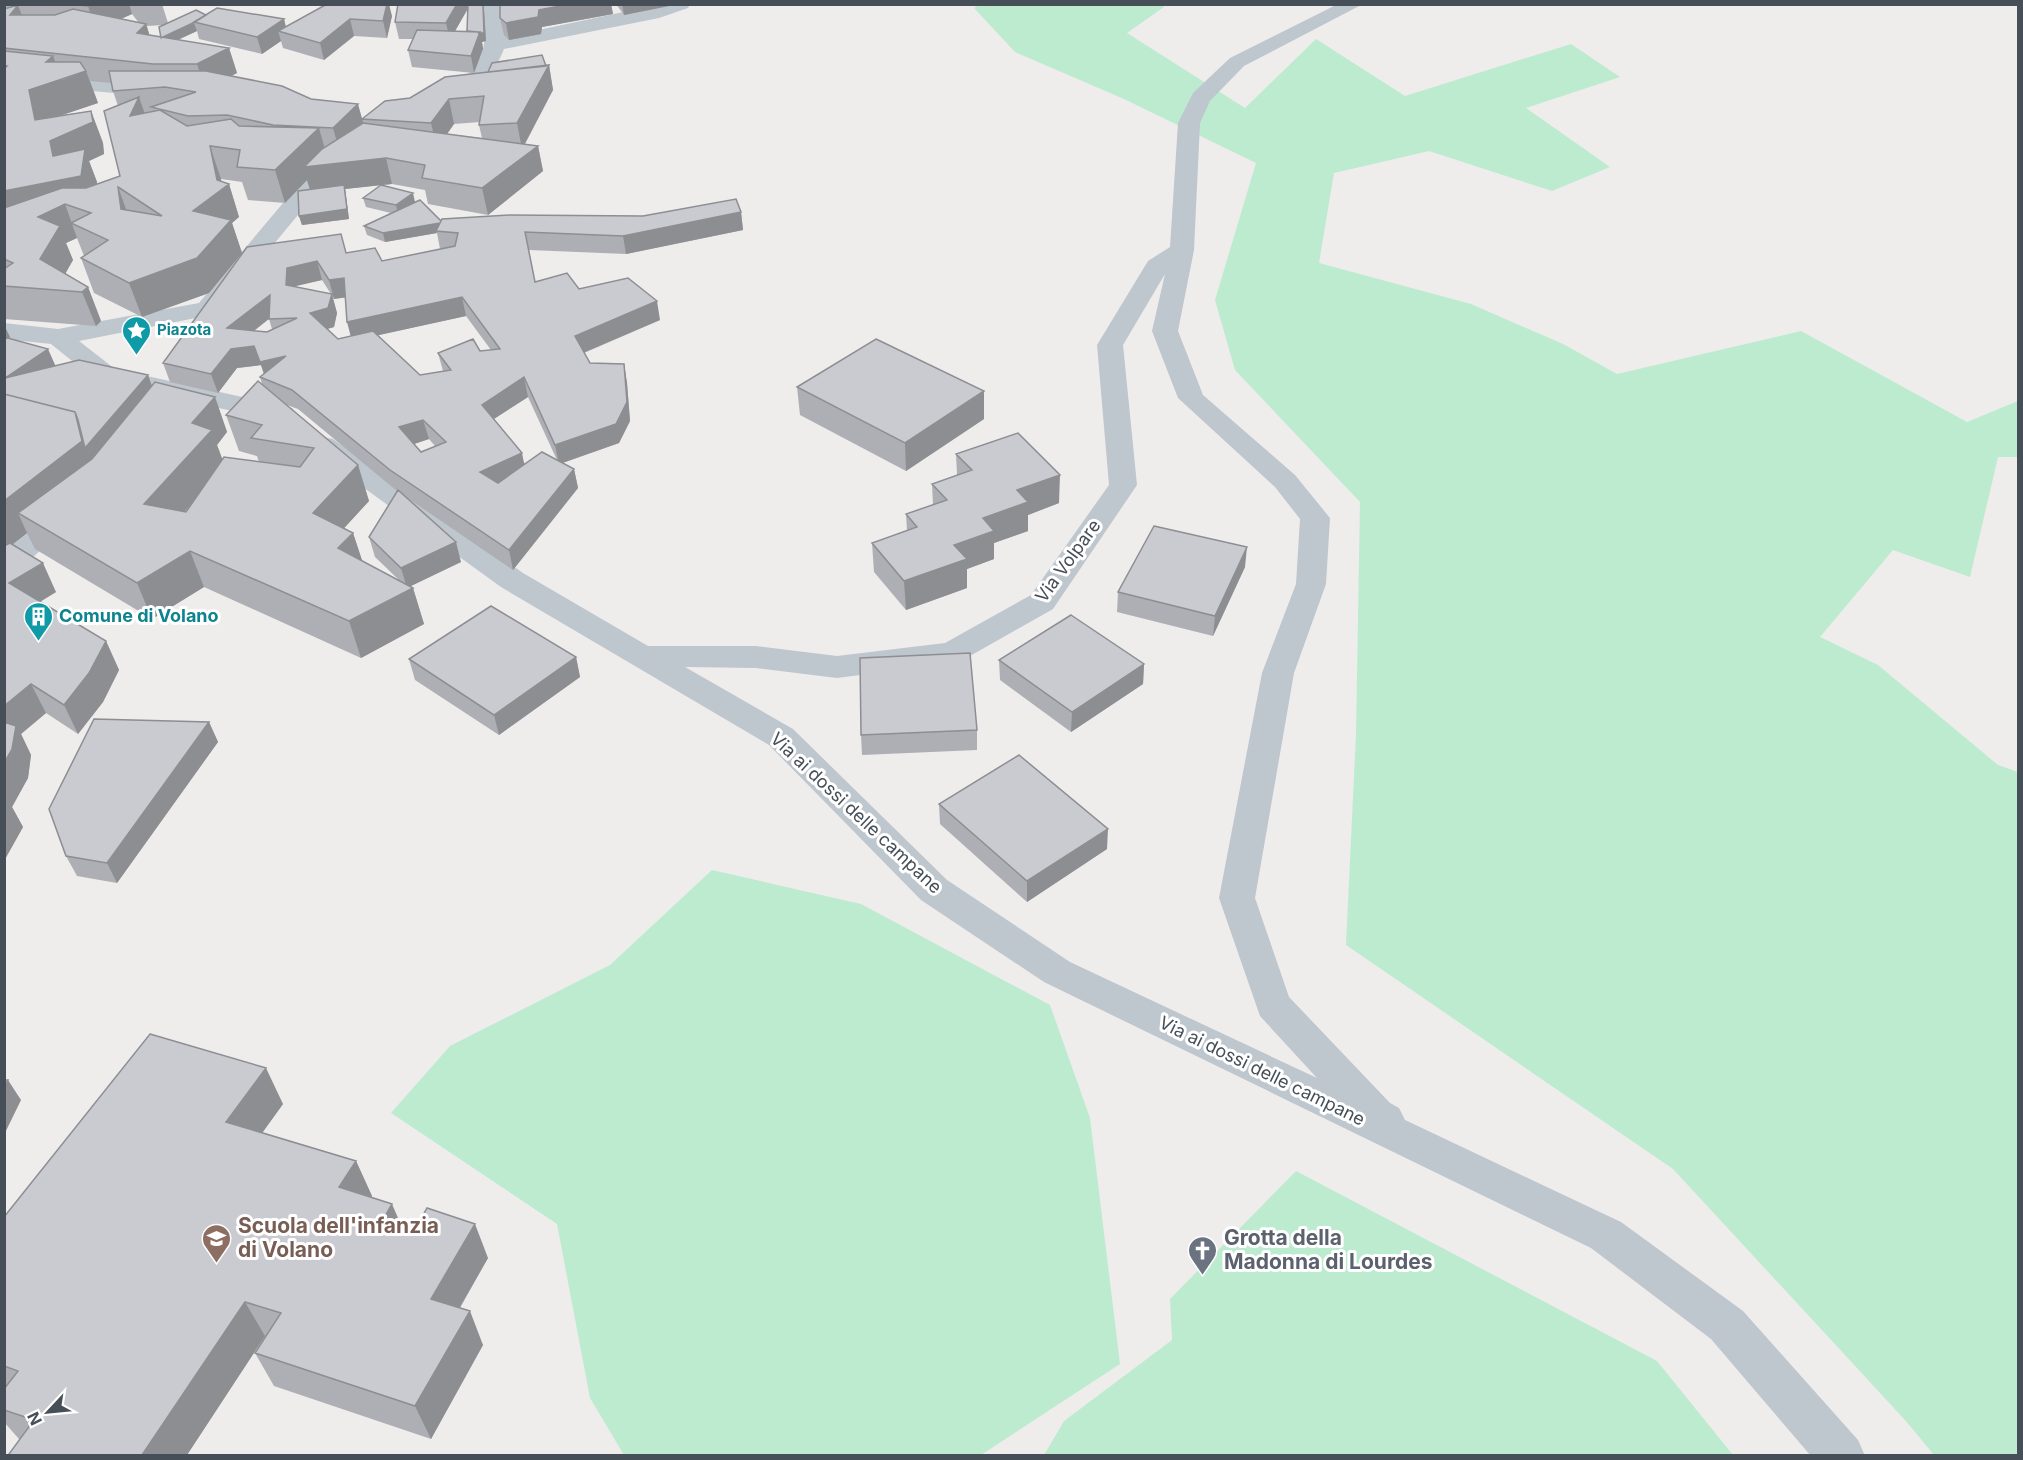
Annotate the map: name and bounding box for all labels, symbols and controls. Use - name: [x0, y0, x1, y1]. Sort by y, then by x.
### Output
- place icon: Piazota: [120, 314, 152, 356]
- place label: Piazota: [157, 320, 211, 339]
- street label: Via Volpare: [1031, 515, 1105, 606]
- building icon: Comune di Volano: [22, 600, 54, 642]
- place label: Comune di Volano: [59, 605, 219, 626]
- street label: Via ai dossi delle campane: [766, 728, 946, 897]
- street label: Via ai dossi delle campane: [1156, 1012, 1369, 1130]
- place label: Scuola dell'infanzia di Volano: [238, 1213, 439, 1262]
- school or university icon: Scuola dell'infanzia di Volano: [201, 1222, 233, 1264]
- place label: Grotta della Madonna di Lourdes: [1224, 1225, 1432, 1274]
- church icon: Grotta della Madonna di Lourdes: [1187, 1234, 1219, 1276]
- north arrow: [18, 1382, 78, 1442]
- text: N: [23, 1409, 46, 1428]

